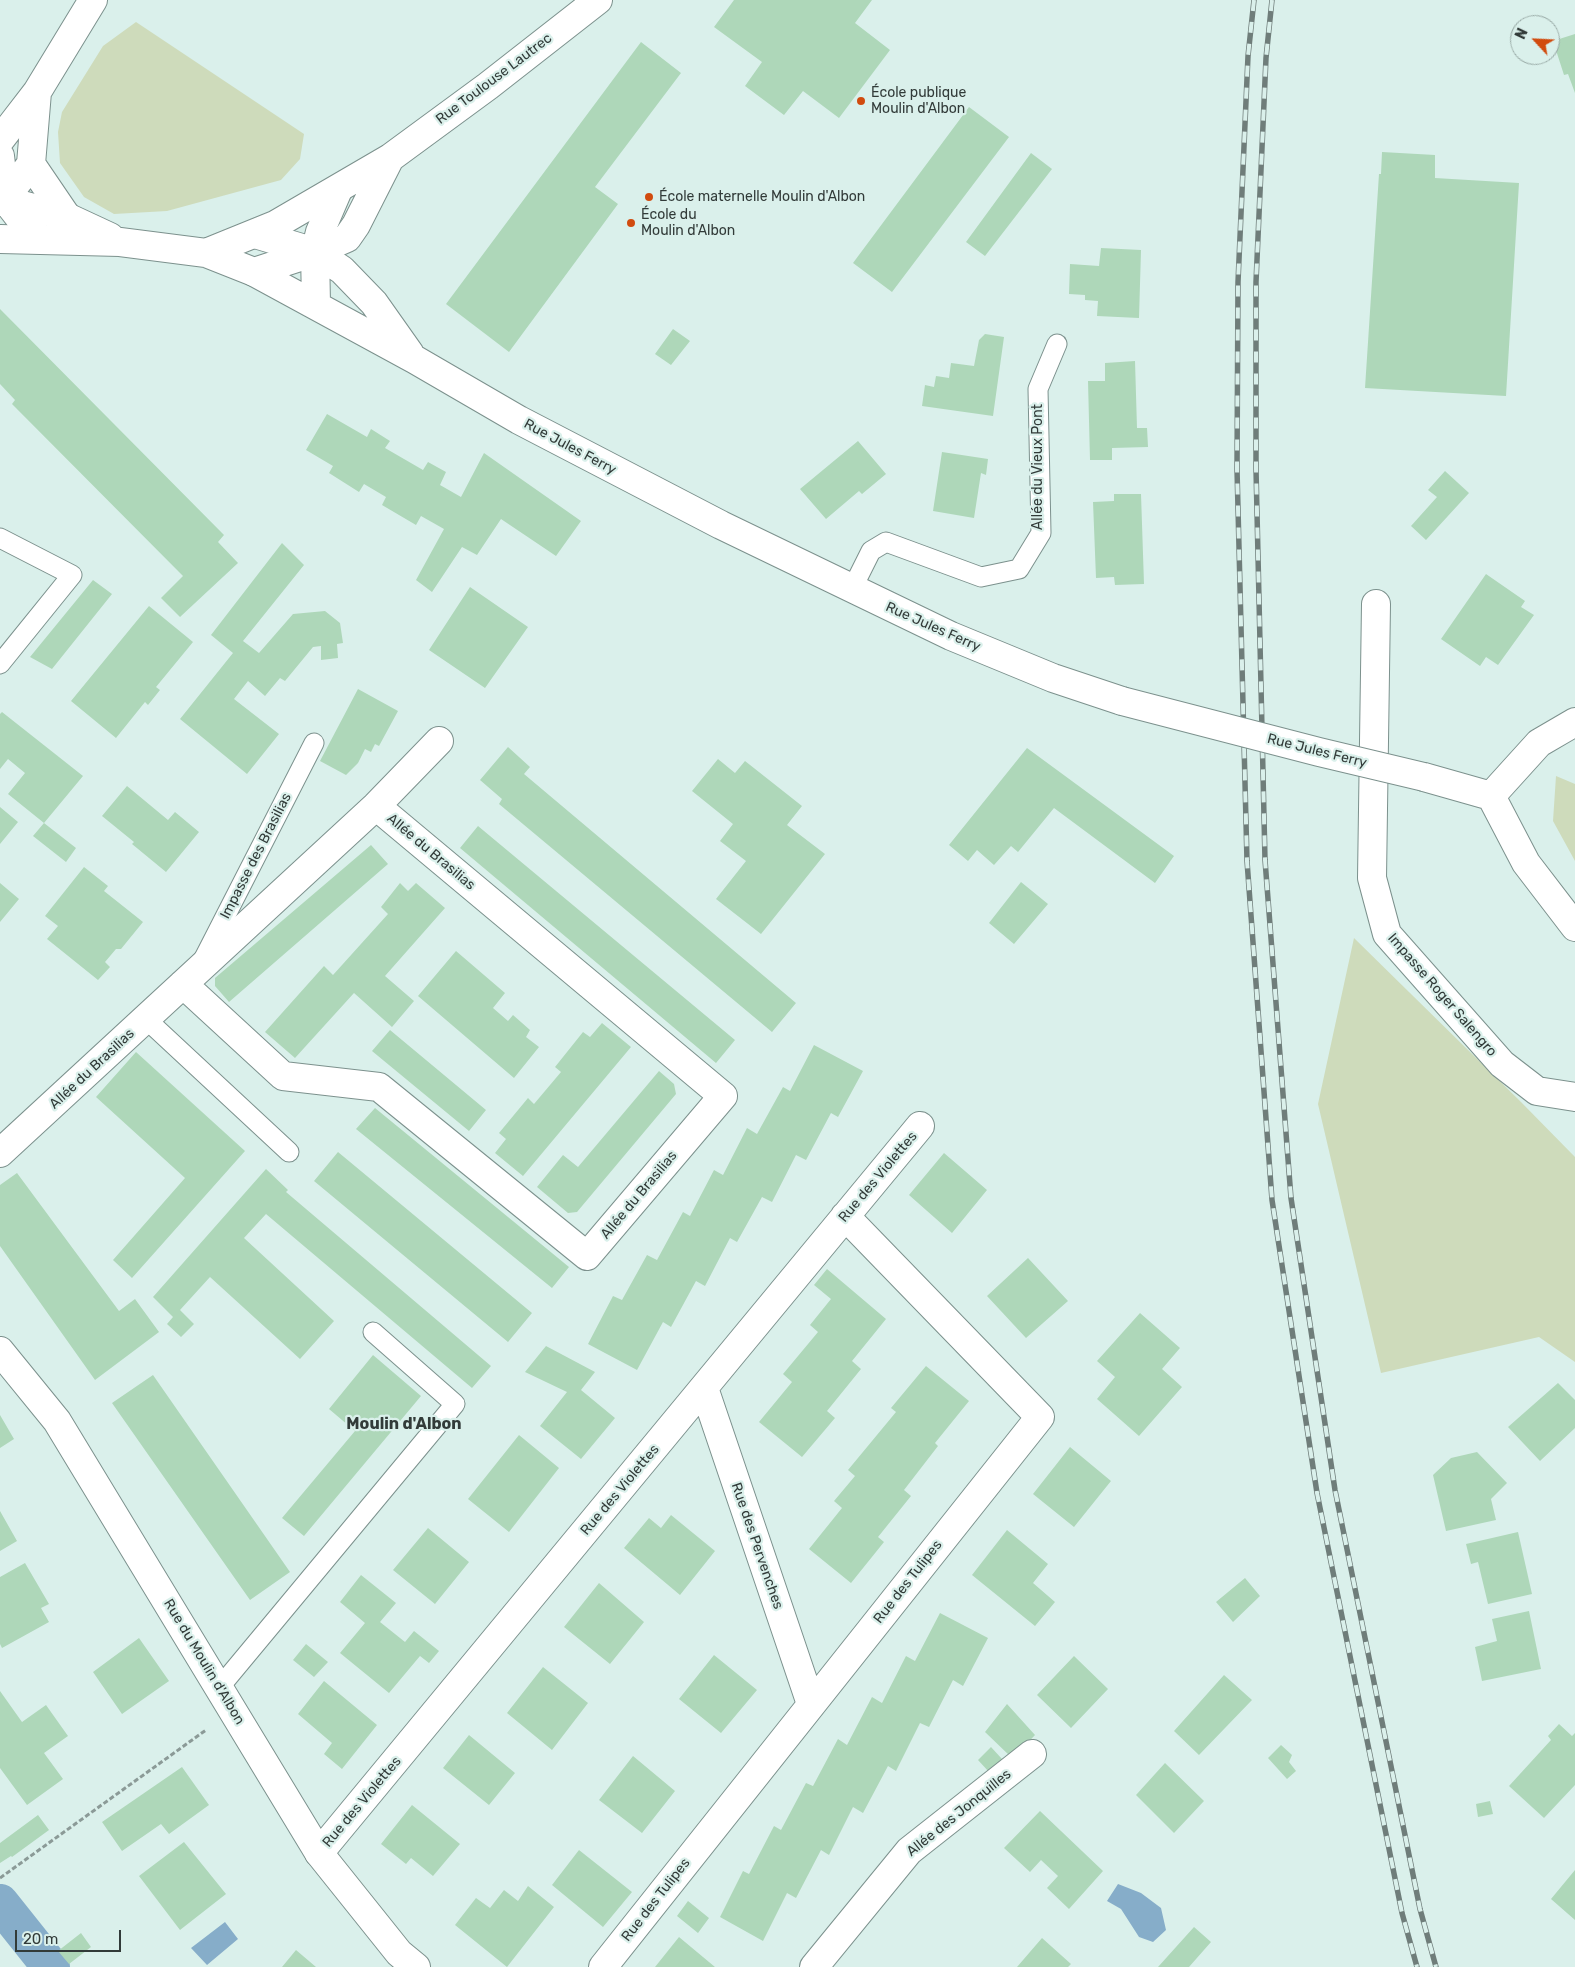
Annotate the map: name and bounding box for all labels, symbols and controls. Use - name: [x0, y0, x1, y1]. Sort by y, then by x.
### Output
- north arrow: [1510, 15, 1560, 65]
- text: N: [1512, 26, 1532, 42]
- street label: Rue Toulouse Lautrec: [433, 30, 555, 128]
- place label: École publique Moulin d'Albon: [871, 85, 966, 118]
- marker: École publique Moulin d'Albon: [855, 95, 867, 107]
- place label: École maternelle Moulin d'Albon: [659, 189, 865, 205]
- marker: École maternelle Moulin d'Albon: [643, 191, 655, 203]
- place label: École du Moulin d'Albon: [641, 207, 735, 240]
- marker: École du Moulin d'Albon: [625, 217, 637, 229]
- street label: Allée du Vieux Pont: [1030, 404, 1046, 530]
- street label: Rue Jules Ferry: [521, 416, 619, 478]
- street label: Rue Jules Ferry: [883, 599, 983, 655]
- street label: Rue Jules Ferry: [1265, 730, 1369, 772]
- street label: Impasse des Brasilias: [217, 790, 295, 922]
- street label: Allée du Brasilias: [383, 810, 479, 894]
- street label: Impasse Roger Salengro: [1384, 930, 1500, 1060]
- street label: Allée du Brasilias: [46, 1025, 138, 1113]
- street label: Rue des Violettes: [835, 1128, 921, 1226]
- street label: Allée du Brasilias: [597, 1147, 681, 1243]
- district label: Moulin d'Albon: [346, 1414, 462, 1434]
- street label: Rue des Violettes: [577, 1441, 663, 1539]
- street label: Rue des Pervenches: [727, 1481, 787, 1611]
- street label: Rue des Tulipes: [870, 1537, 946, 1627]
- street label: Rue du Moulin d'Albon: [160, 1596, 248, 1728]
- street label: Rue des Violettes: [319, 1753, 405, 1851]
- street label: Allée des Jonquilles: [903, 1766, 1015, 1860]
- street label: Rue des Tulipes: [618, 1855, 694, 1945]
- scale bar: [18, 1920, 124, 1952]
- text: 20 m: [23, 1930, 58, 1948]

